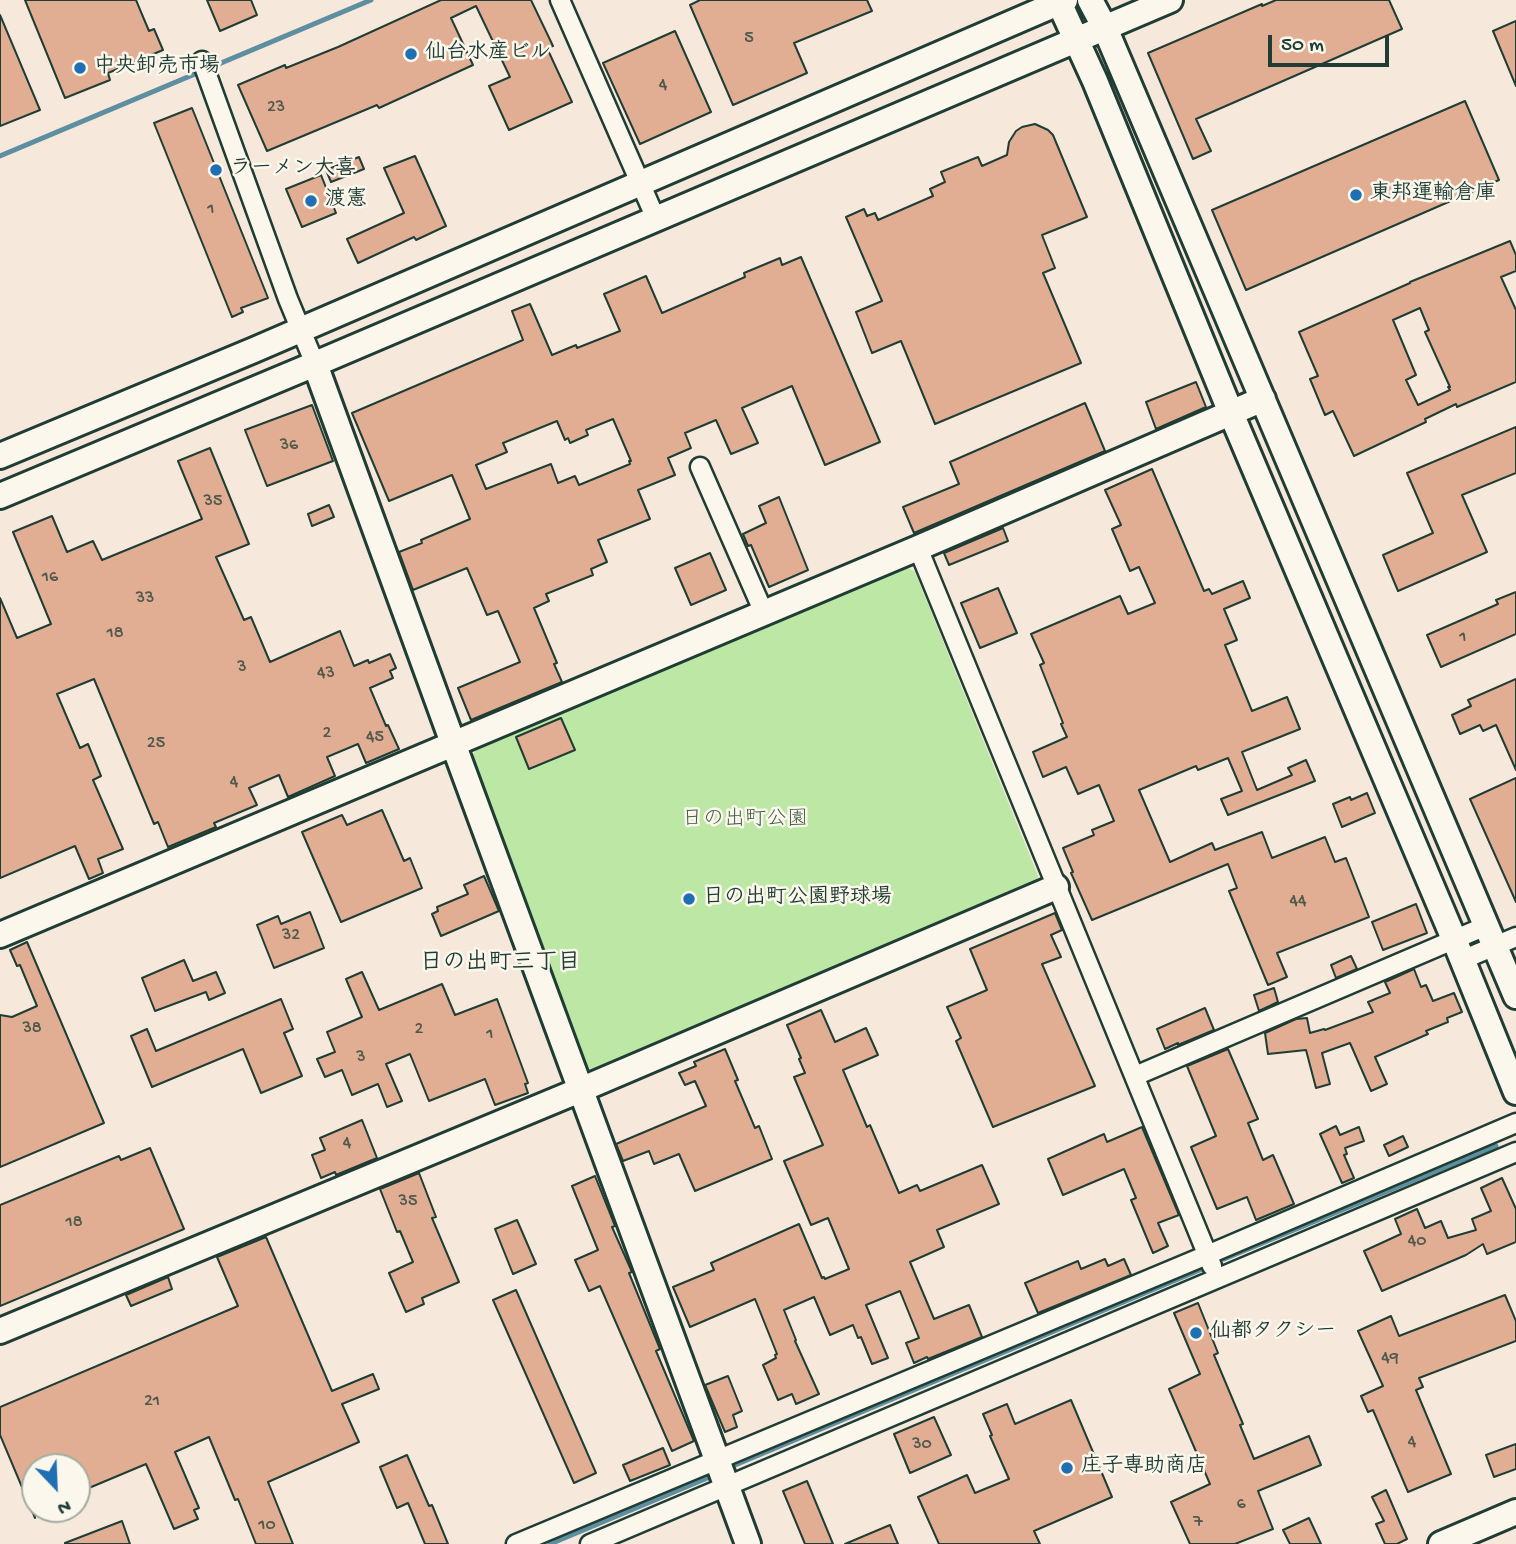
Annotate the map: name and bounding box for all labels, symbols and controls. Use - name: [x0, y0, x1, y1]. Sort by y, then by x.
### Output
- scale bar: [1271, 21, 1392, 65]
- house number: 5: [744, 28, 754, 50]
- text: 50 m: [1281, 34, 1324, 59]
- place label: 仙台水産ビル: [425, 41, 551, 67]
- marker: 仙台水産ビル: [403, 46, 419, 62]
- place label: 中央卸売市場: [94, 55, 220, 81]
- marker: 中央卸売市場: [72, 60, 88, 76]
- house number: 4: [659, 75, 667, 97]
- house number: 23: [267, 97, 285, 119]
- place label: ラーメン大喜: [230, 157, 356, 183]
- marker: ラーメン大喜: [208, 162, 224, 178]
- place label: 東邦運輸倉庫: [1370, 182, 1496, 208]
- marker: 東邦運輸倉庫: [1348, 187, 1364, 203]
- place label: 渡憲: [325, 188, 367, 214]
- marker: 渡憲: [303, 193, 319, 209]
- house number: 1: [207, 199, 215, 221]
- house number: 36: [280, 435, 298, 457]
- house number: 35: [204, 491, 222, 513]
- house number: 16: [42, 567, 58, 589]
- house number: 33: [136, 588, 154, 610]
- house number: 18: [106, 623, 124, 645]
- house number: 1: [1459, 627, 1467, 649]
- house number: 3: [237, 657, 247, 679]
- house number: 43: [317, 663, 335, 685]
- house number: 2: [323, 723, 331, 745]
- house number: 45: [366, 727, 384, 749]
- house number: 25: [147, 733, 165, 755]
- house number: 4: [230, 772, 238, 794]
- park label: 日の出町公園: [682, 808, 808, 834]
- place label: 日の出町公園野球場: [703, 886, 892, 912]
- marker: 日の出町公園野球場: [681, 891, 697, 907]
- house number: 44: [1289, 891, 1307, 913]
- house number: 32: [282, 925, 300, 947]
- district label: 日の出町三丁目: [420, 950, 580, 978]
- house number: 38: [22, 1018, 42, 1040]
- house number: 2: [415, 1019, 423, 1041]
- house number: 1: [486, 1024, 494, 1046]
- house number: 3: [356, 1047, 366, 1069]
- house number: 4: [343, 1133, 351, 1155]
- house number: 35: [399, 1191, 417, 1213]
- house number: 18: [65, 1212, 83, 1234]
- house number: 40: [1408, 1231, 1426, 1253]
- place label: 仙都タクシー: [1210, 1320, 1336, 1346]
- marker: 仙都タクシー: [1188, 1325, 1204, 1341]
- house number: 49: [1381, 1348, 1399, 1370]
- house number: 21: [144, 1391, 160, 1413]
- house number: 4: [1408, 1432, 1416, 1454]
- house number: 30: [912, 1434, 932, 1456]
- north arrow: [21, 1453, 91, 1523]
- place label: 庄子専助商店: [1081, 1455, 1207, 1481]
- marker: 庄子専助商店: [1059, 1460, 1075, 1476]
- text: N: [53, 1493, 74, 1519]
- house number: 6: [1236, 1494, 1246, 1516]
- house number: 7: [1193, 1512, 1203, 1534]
- house number: 10: [258, 1515, 276, 1537]

